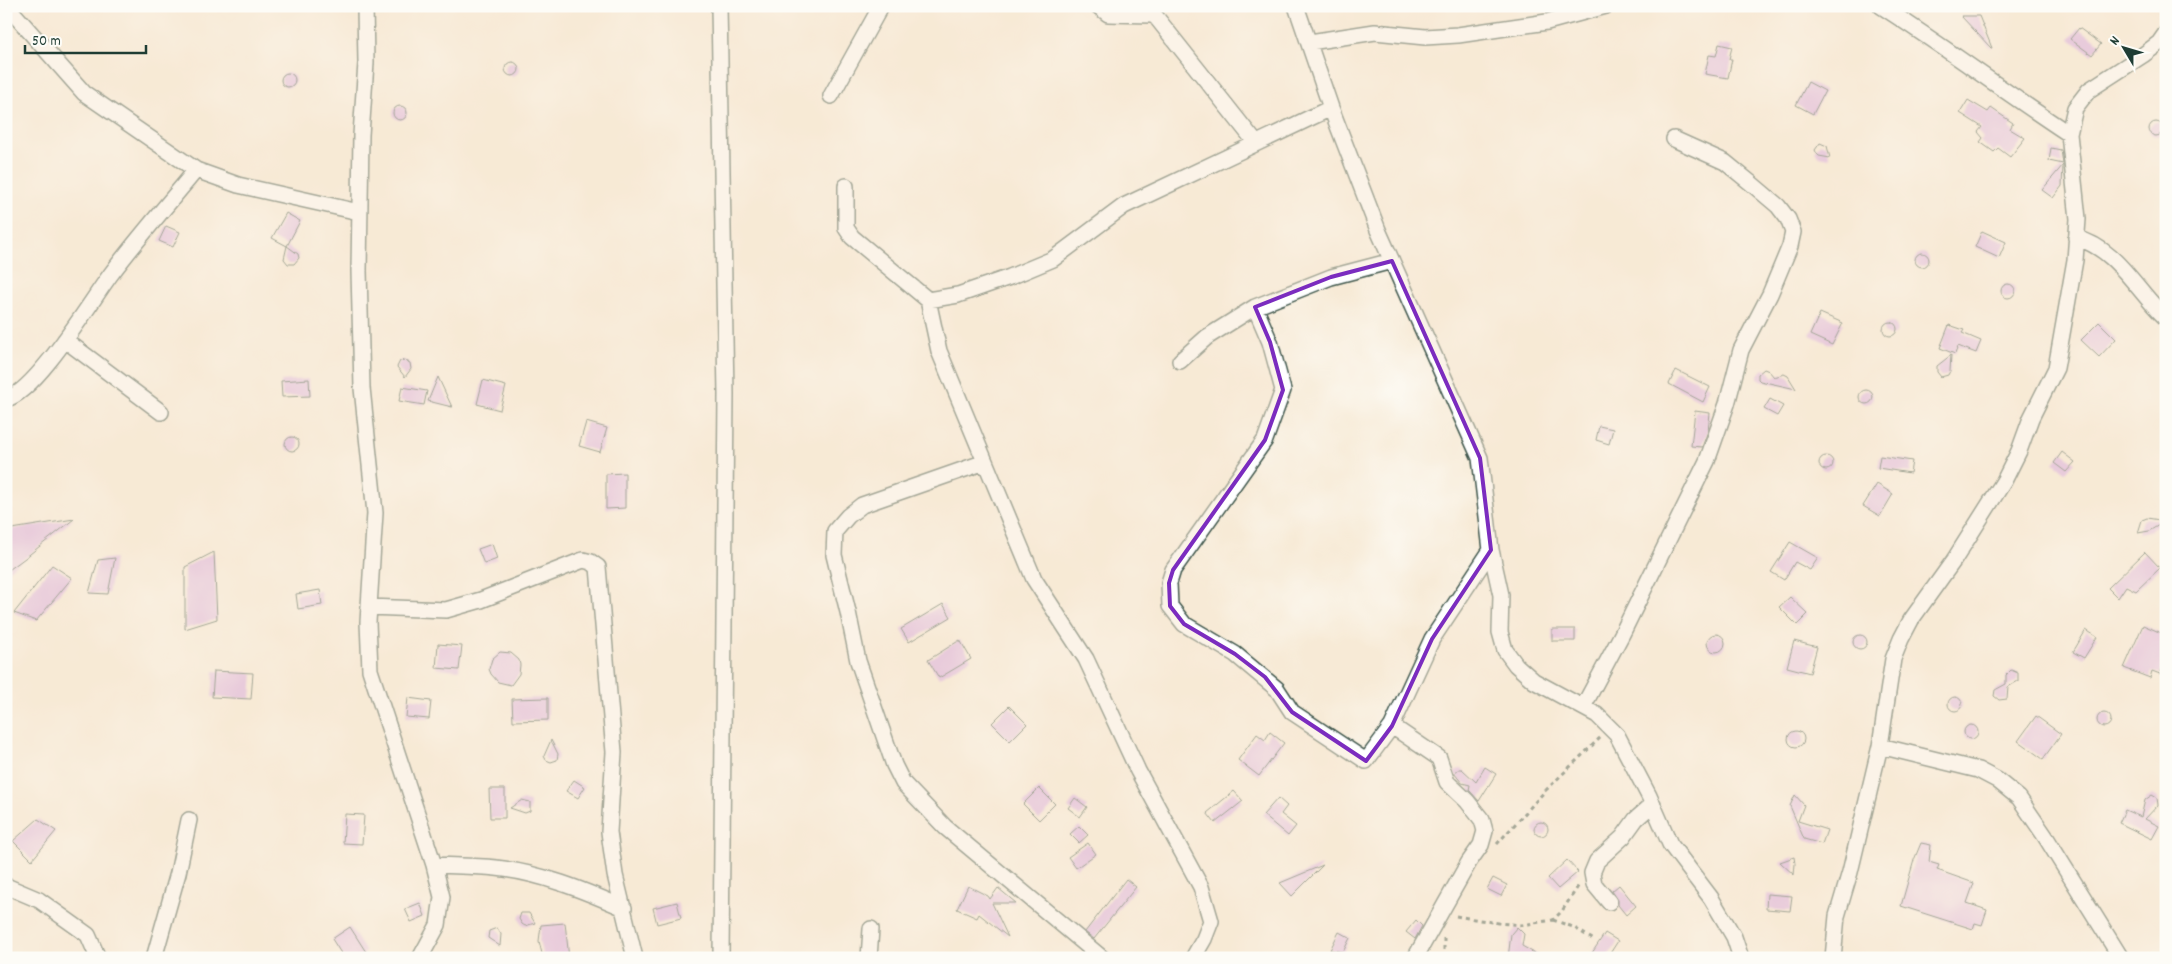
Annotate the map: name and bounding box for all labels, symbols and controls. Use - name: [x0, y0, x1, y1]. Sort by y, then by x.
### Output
- scale bar: [25, 22, 146, 54]
- north arrow: [2100, 22, 2150, 72]
- text: 50 m: [32, 31, 61, 53]
- text: N: [2105, 32, 2125, 50]

